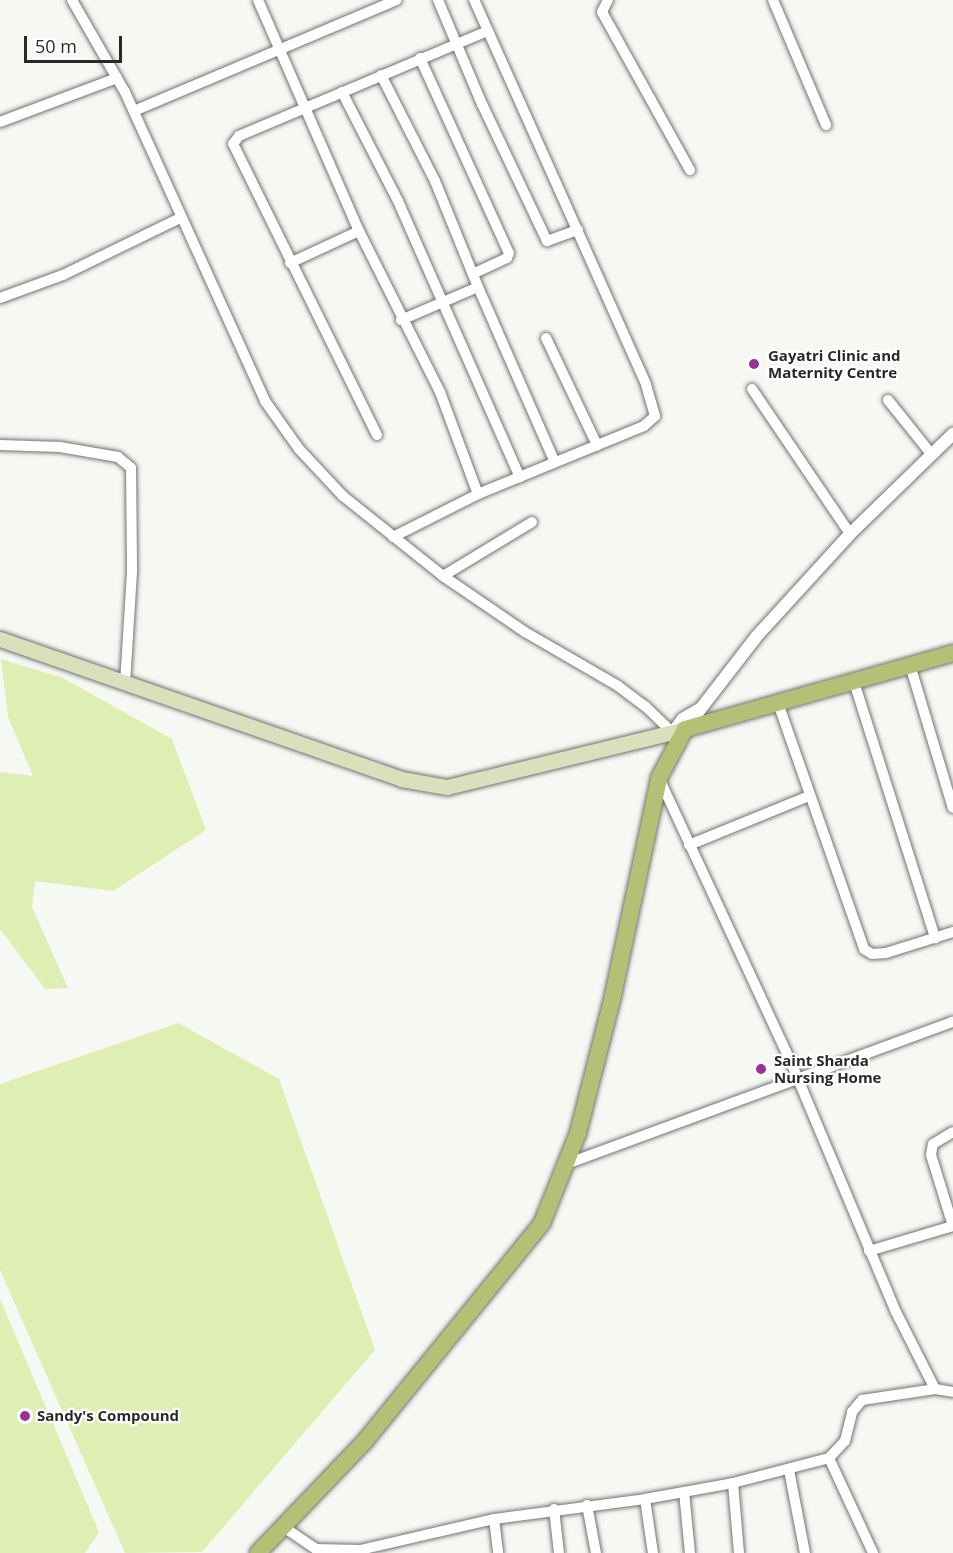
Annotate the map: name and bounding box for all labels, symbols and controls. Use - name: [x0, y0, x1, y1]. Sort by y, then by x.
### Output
- scale bar: [27, 24, 124, 62]
- text: 50 m: [35, 34, 77, 58]
- place label: Gayatri Clinic and Maternity Centre: [768, 346, 900, 381]
- marker: Gayatri Clinic and Maternity Centre: [745, 355, 763, 373]
- place label: Saint Sharda Nursing Home: [774, 1051, 881, 1086]
- marker: Saint Sharda Nursing Home: [752, 1060, 770, 1078]
- place label: Sandy's Compound: [37, 1407, 179, 1425]
- marker: Sandy's Compound: [18, 1409, 32, 1423]

